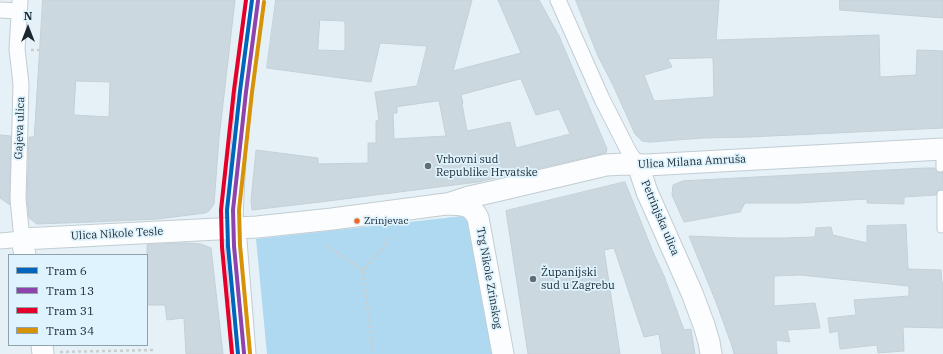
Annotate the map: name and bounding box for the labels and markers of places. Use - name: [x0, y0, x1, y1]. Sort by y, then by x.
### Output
- place label: Vrhovni sud Republike Hrvatske: [436, 153, 538, 179]
- marker: Vrhovni sud Republike Hrvatske: [423, 161, 433, 171]
- place label: Zrinjevac: [364, 215, 409, 227]
- marker: Zrinjevac: [352, 216, 362, 226]
- place label: Županijski sud u Zagrebu: [541, 266, 615, 292]
- marker: Županijski sud u Zagrebu: [528, 274, 538, 284]

